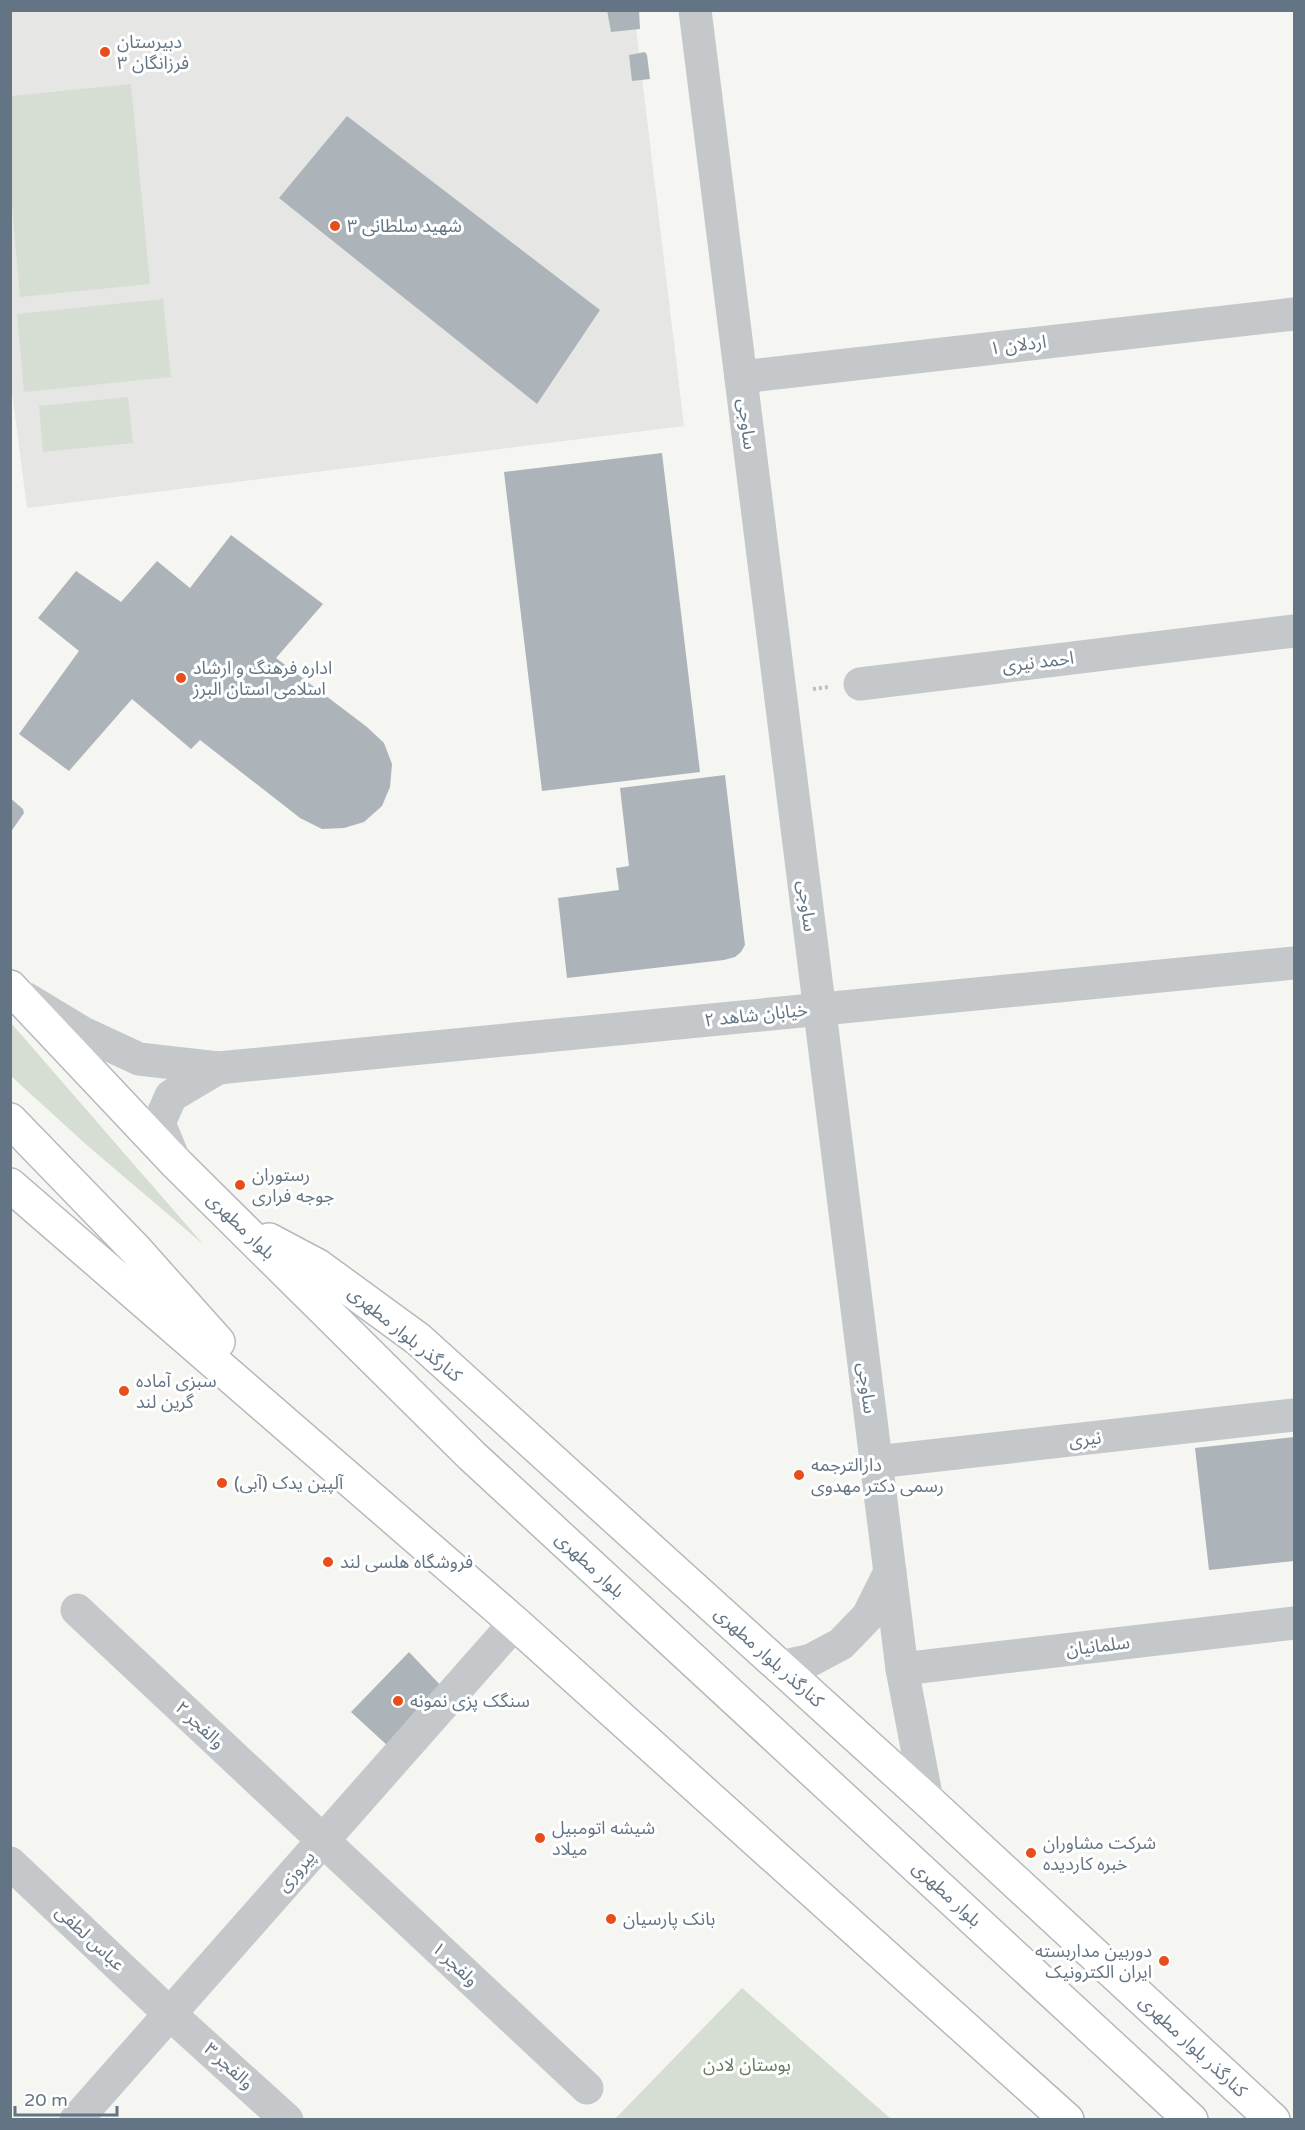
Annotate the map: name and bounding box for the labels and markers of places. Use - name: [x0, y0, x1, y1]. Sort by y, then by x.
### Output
- place label: دبیرستان فرزانگان ۳: [117, 31, 189, 74]
- marker: دبیرستان فرزانگان ۳: [98, 45, 112, 59]
- place label: شهید سلطانی ۳: [347, 215, 462, 237]
- marker: شهید سلطانی ۳: [328, 219, 342, 233]
- place label: اداره فرهنگ و ارشاد اسلامی استان البرز: [192, 657, 332, 700]
- marker: اداره فرهنگ و ارشاد اسلامی استان البرز: [174, 671, 188, 685]
- place label: رستوران جوجه فراری: [252, 1164, 334, 1207]
- marker: رستوران جوجه فراری: [233, 1178, 247, 1192]
- place label: سبزی آماده گرین لند: [136, 1370, 217, 1413]
- marker: سبزی آماده گرین لند: [117, 1384, 131, 1398]
- place label: دارالترجمه رسمی دکتر مهدوی: [811, 1454, 944, 1497]
- marker: دارالترجمه رسمی دکتر مهدوی: [792, 1468, 806, 1482]
- place label: آلپین یدک (آبی): [234, 1472, 344, 1494]
- marker: آلپین یدک (آبی): [215, 1476, 229, 1490]
- place label: فروشگاه هلسی لند: [340, 1551, 473, 1573]
- marker: فروشگاه هلسی لند: [321, 1555, 335, 1569]
- place label: سنگک پزی نمونه: [410, 1690, 530, 1712]
- marker: سنگک پزی نمونه: [391, 1694, 405, 1708]
- place label: شیشه اتومبیل میلاد: [552, 1817, 655, 1860]
- marker: شیشه اتومبیل میلاد: [533, 1831, 547, 1845]
- place label: شرکت مشاوران خبره کاردیده: [1043, 1832, 1156, 1875]
- marker: شرکت مشاوران خبره کاردیده: [1024, 1846, 1038, 1860]
- place label: بانک پارسیان: [623, 1908, 715, 1930]
- marker: بانک پارسیان: [604, 1912, 618, 1926]
- place label: دوربین مداربسته ایران الکترونیک: [1035, 1940, 1152, 1983]
- marker: دوربین مداربسته ایران الکترونیک: [1157, 1954, 1171, 1968]

